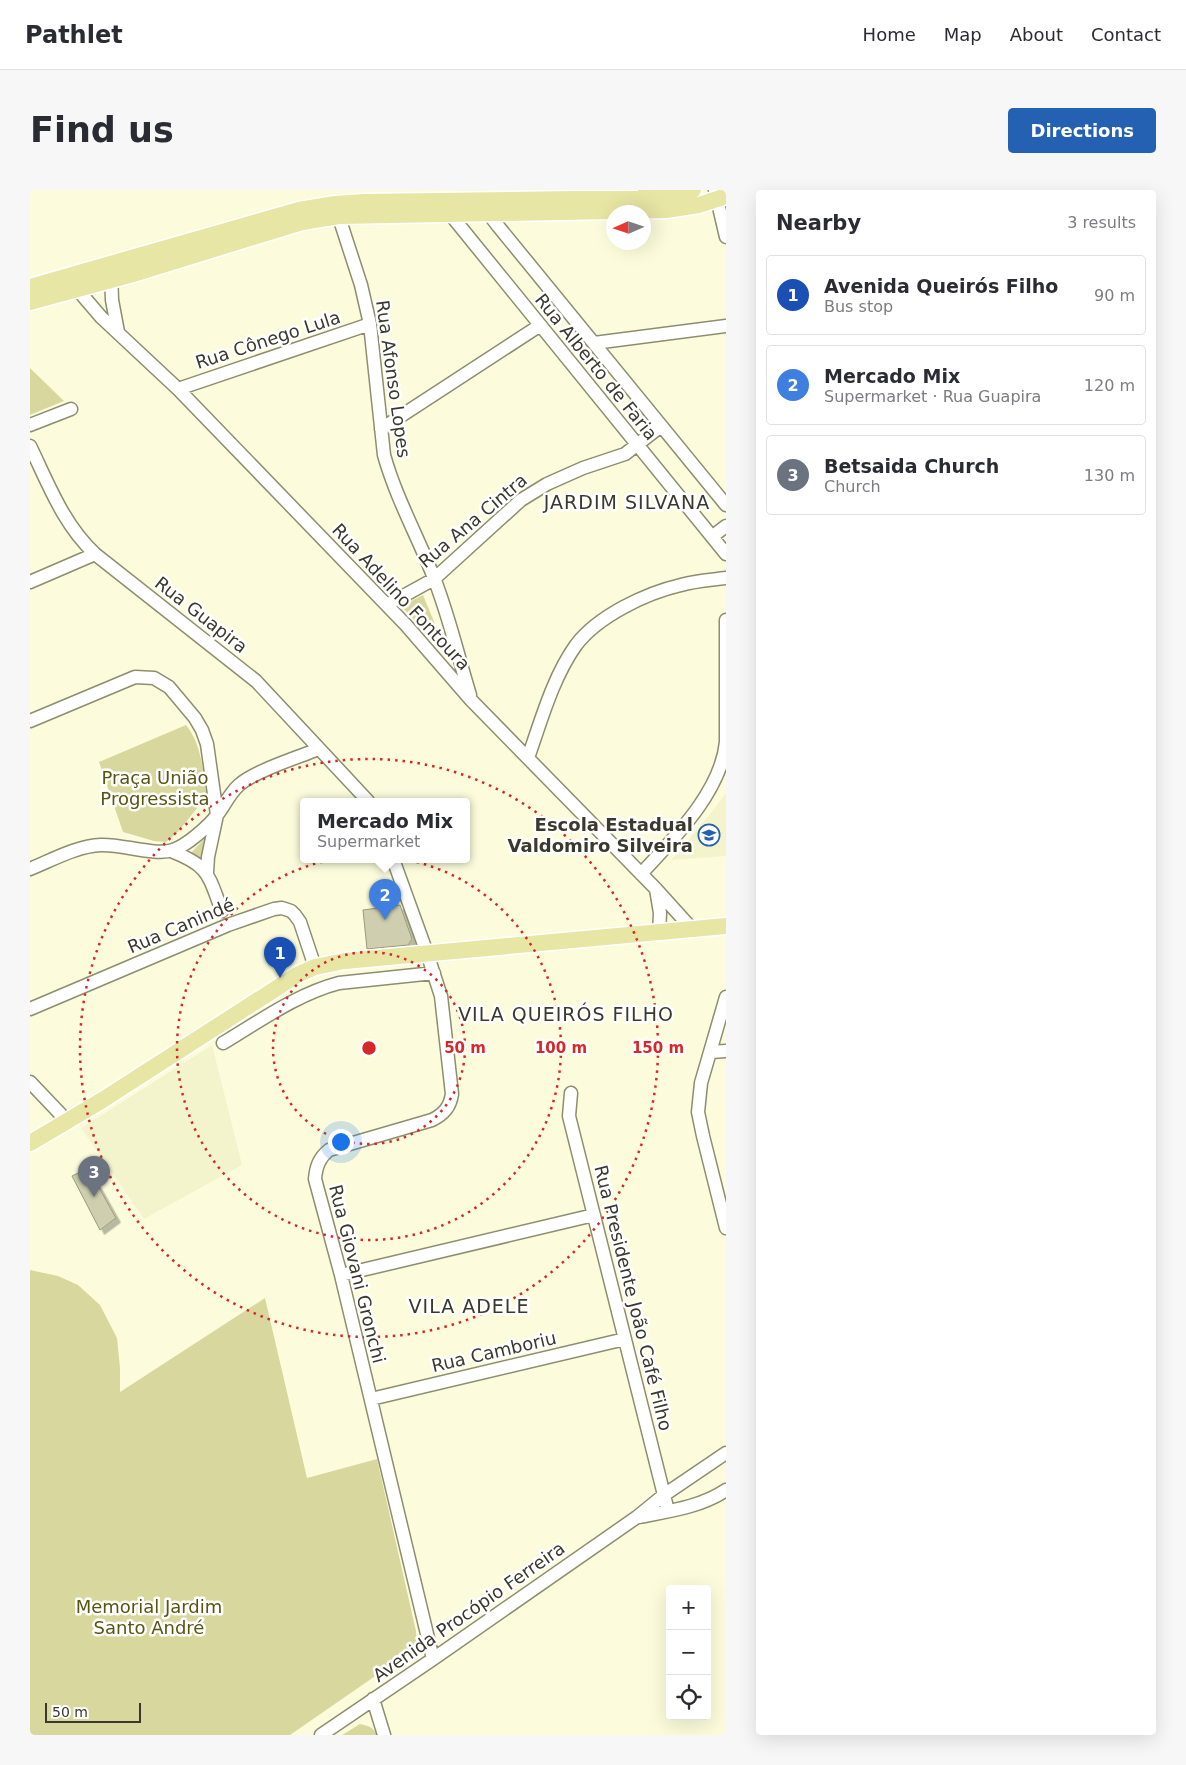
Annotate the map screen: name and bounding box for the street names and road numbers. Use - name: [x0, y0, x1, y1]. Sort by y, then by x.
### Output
- street label: Rua Alberto de Faria: [531, 289, 662, 444]
- street label: Rua Afonso Lopes: [372, 299, 415, 459]
- street label: Rua Cônego Lula: [193, 306, 343, 373]
- street label: Rua Ana Cintra: [414, 469, 531, 572]
- street label: Rua Adelino Fontoura: [328, 519, 475, 674]
- street label: Rua Guapira: [151, 572, 252, 657]
- street label: Rua Canindé: [124, 894, 237, 957]
- street label: Rua Presidente João Café Filho: [590, 1163, 677, 1433]
- street label: Rua Giovani Gronchi: [325, 1182, 390, 1365]
- street label: Rua Camboriu: [430, 1327, 558, 1376]
- street label: Avenida Procópio Ferreira: [369, 1537, 569, 1686]

